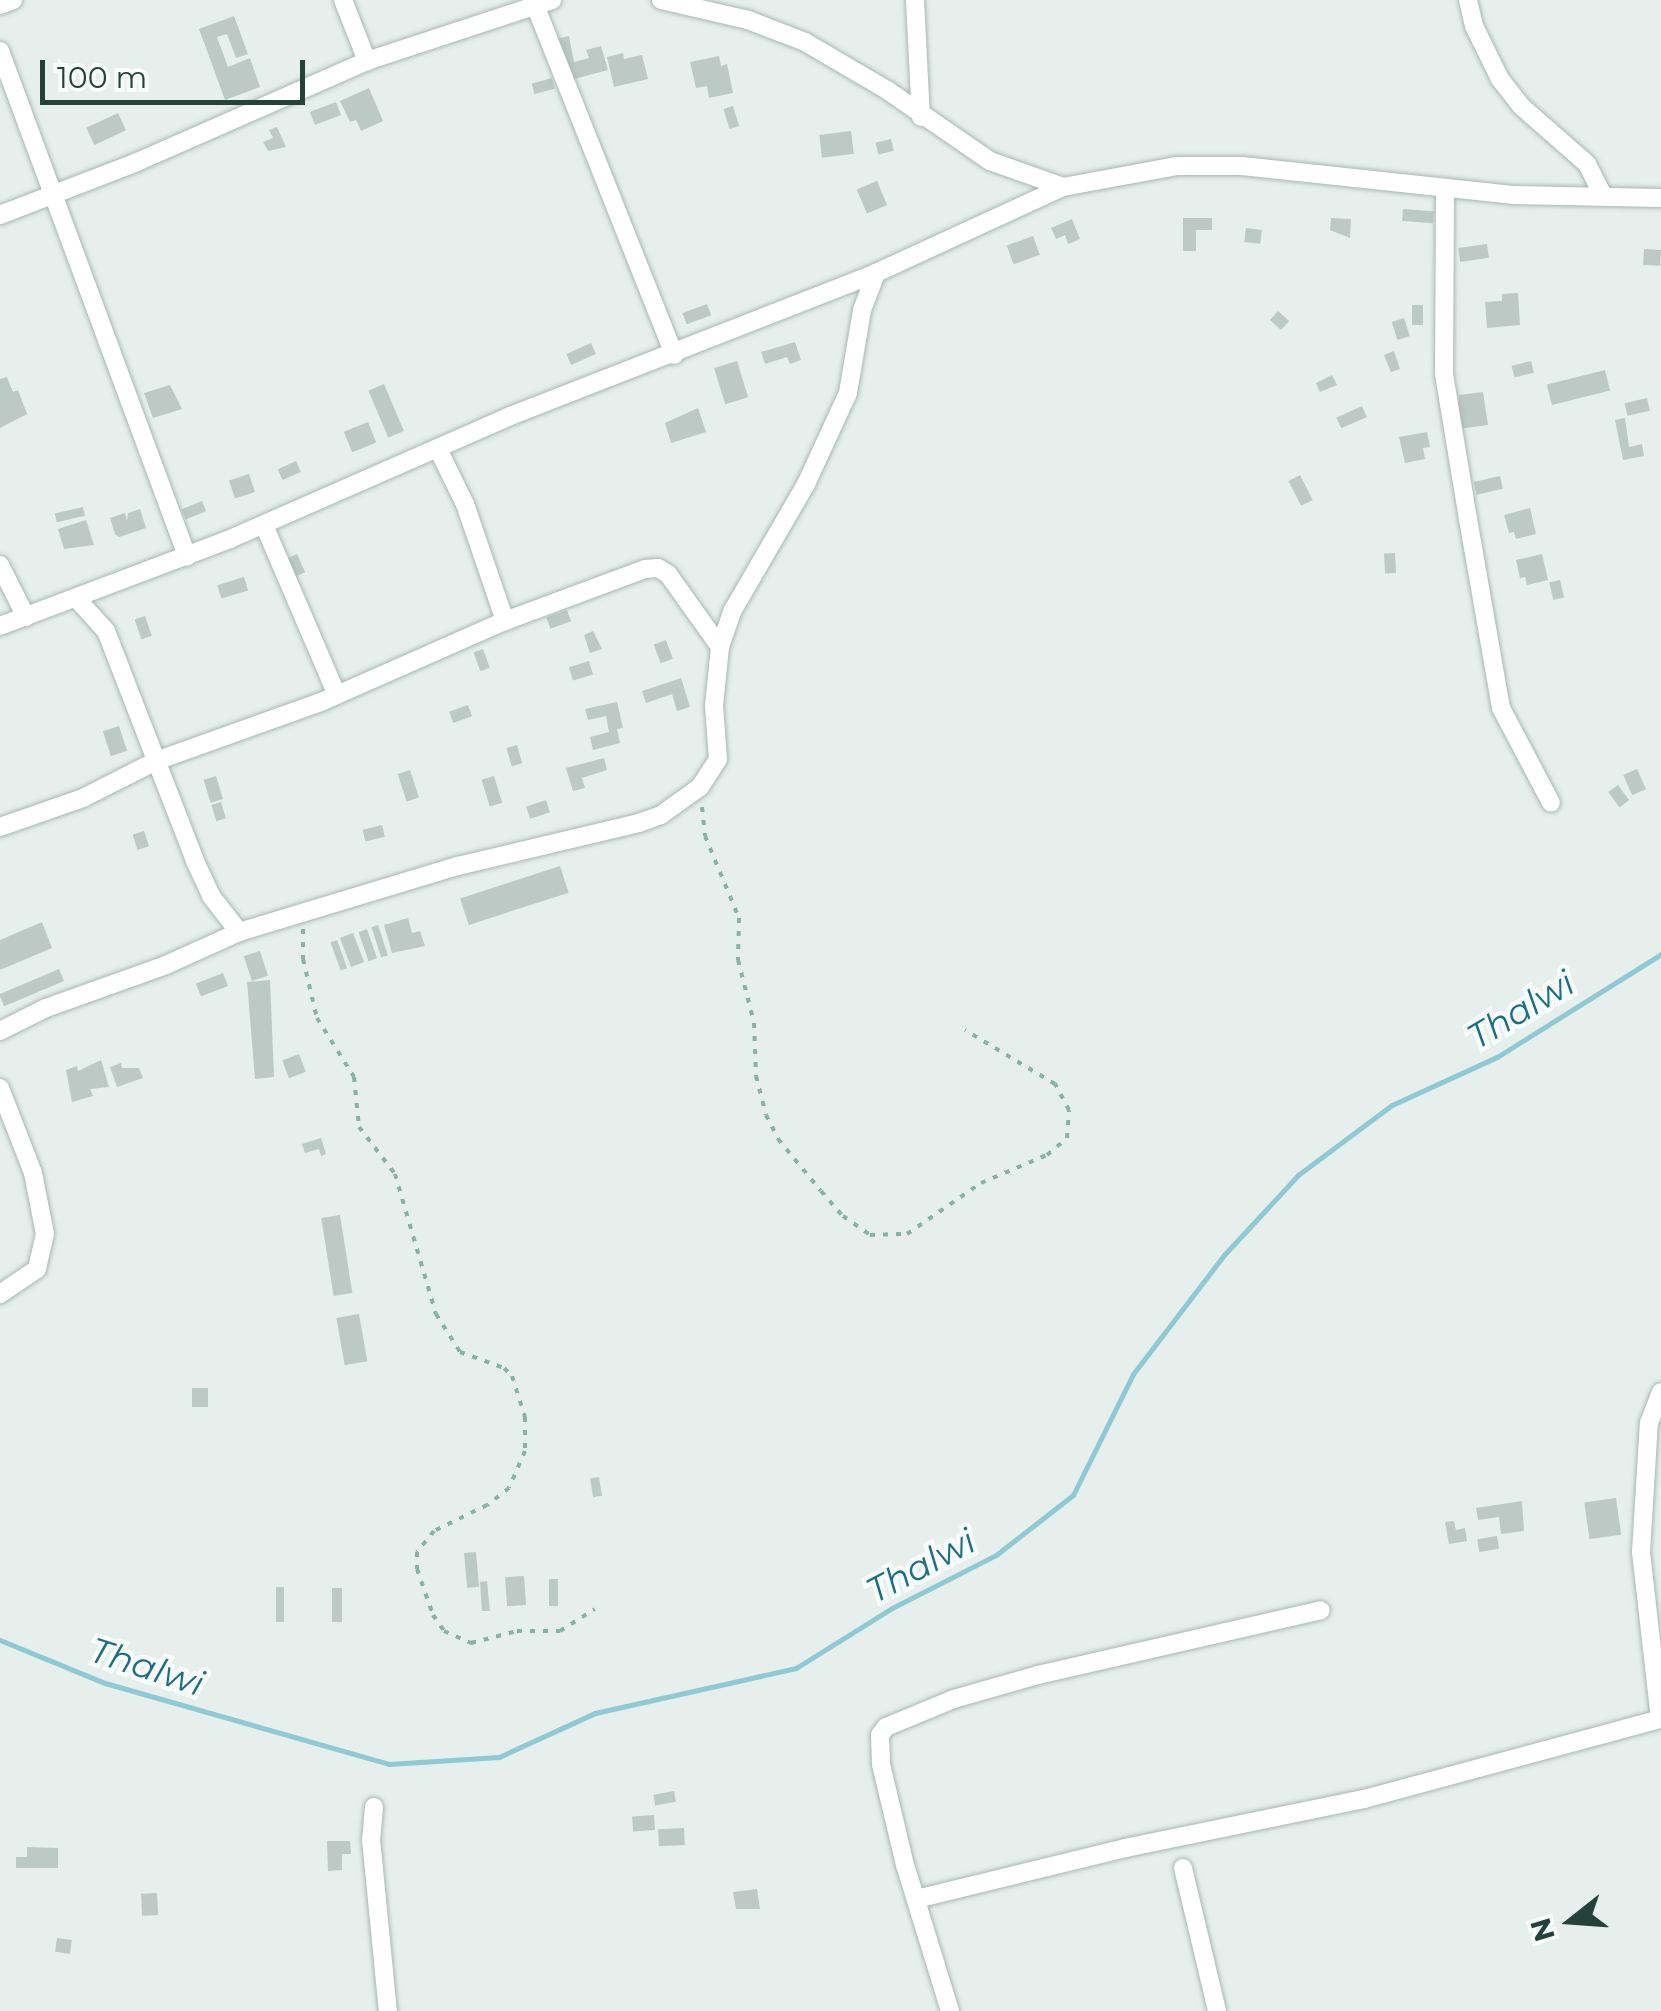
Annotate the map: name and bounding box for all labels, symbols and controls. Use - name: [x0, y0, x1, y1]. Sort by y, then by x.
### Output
- scale bar: [45, 40, 310, 102]
- text: 100 m: [57, 59, 147, 96]
- water label: Thalwi: [1460, 962, 1582, 1058]
- water label: Thalwi: [859, 1520, 983, 1612]
- water label: Thalwi: [85, 1629, 209, 1705]
- north arrow: [1521, 1871, 1621, 1971]
- text: N: [1523, 1914, 1562, 1946]

